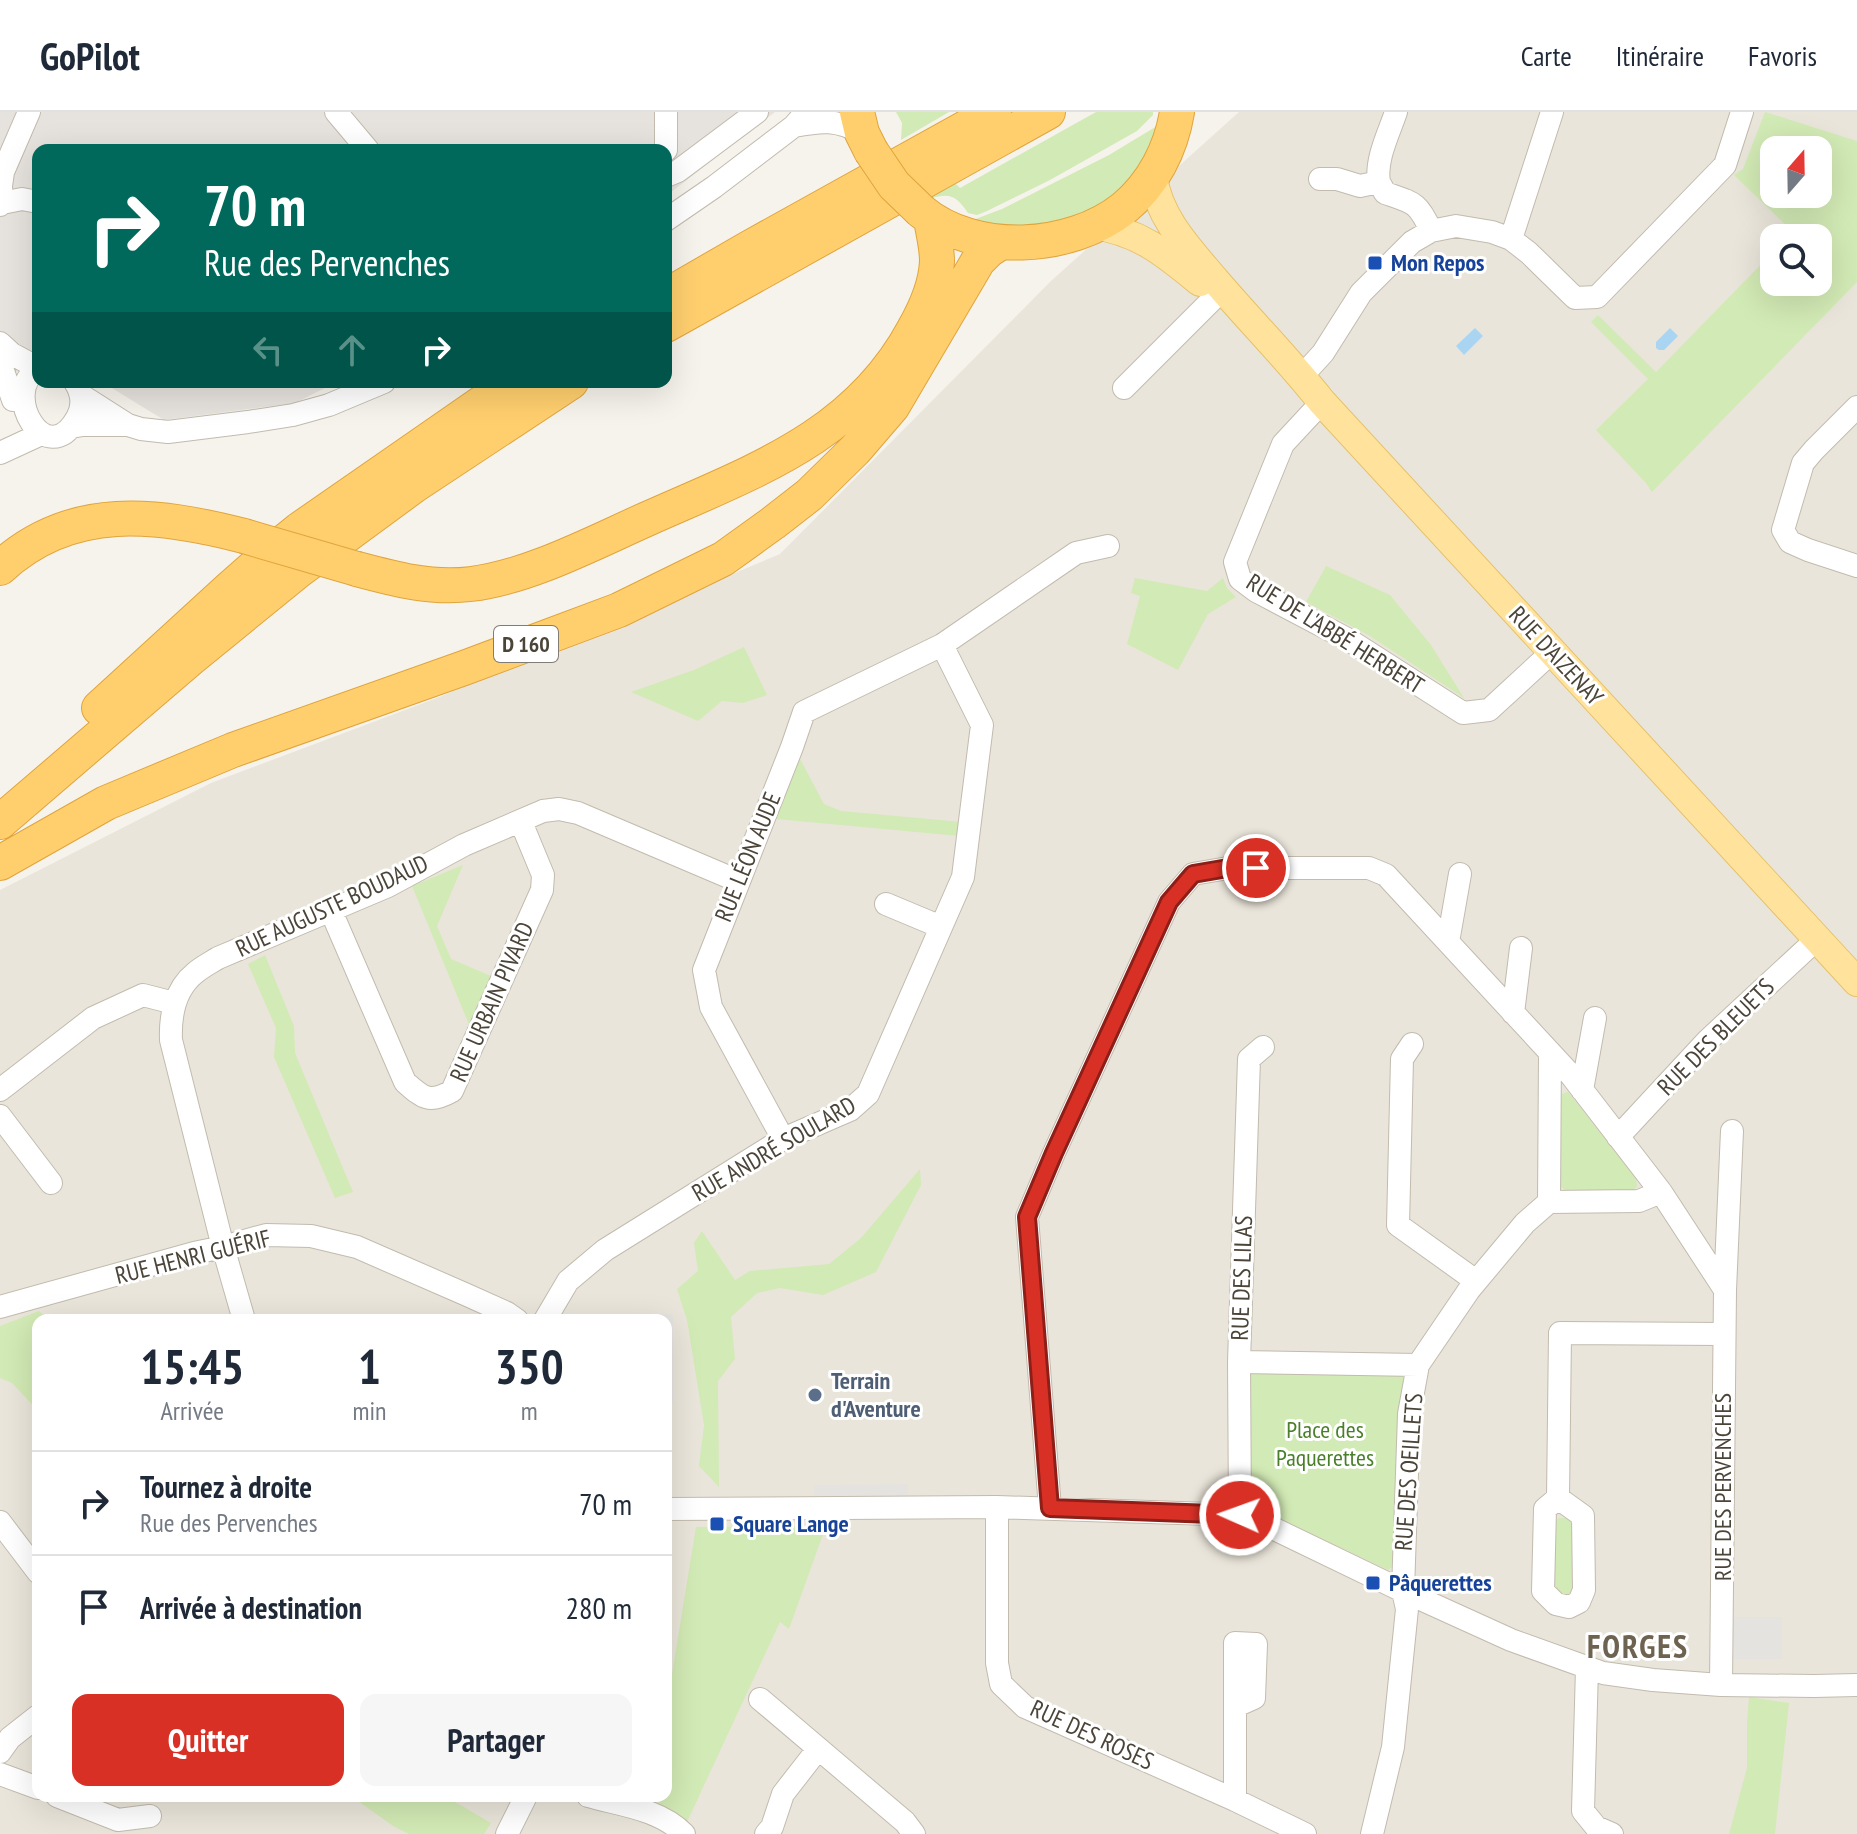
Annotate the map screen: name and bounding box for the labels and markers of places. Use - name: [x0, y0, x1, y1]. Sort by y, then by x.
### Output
- place label: Mon Repos: [1391, 247, 1485, 278]
- marker: Mon Repos: [1366, 254, 1384, 272]
- pin: [1222, 834, 1290, 902]
- place label: Terrain d'Aventure: [831, 1365, 921, 1424]
- marker: Terrain d'Aventure: [806, 1386, 824, 1404]
- place label: Square Lange: [733, 1508, 849, 1539]
- marker: Square Lange: [708, 1515, 726, 1533]
- place label: Pâquerettes: [1389, 1567, 1492, 1598]
- marker: Pâquerettes: [1364, 1574, 1382, 1592]

